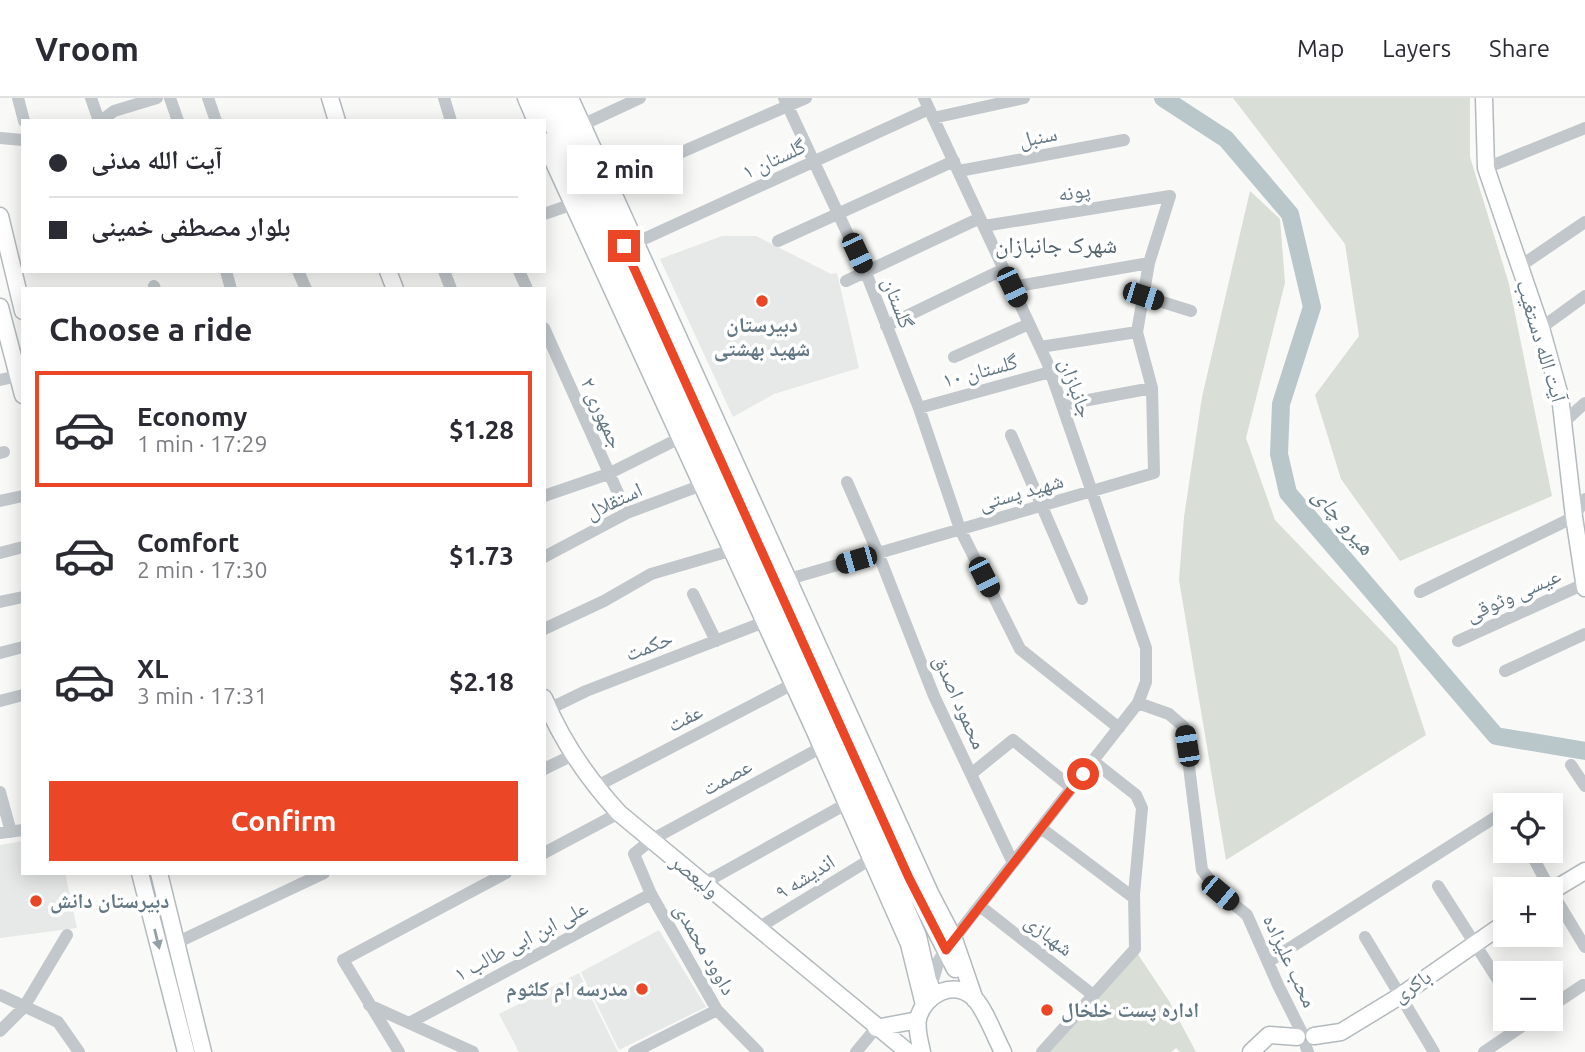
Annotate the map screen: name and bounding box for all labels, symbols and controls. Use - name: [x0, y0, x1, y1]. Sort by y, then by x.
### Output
- text: Vroom: [35, 30, 139, 67]
- text: Map: [1297, 35, 1344, 62]
- text: Layers: [1382, 35, 1451, 62]
- text: Share: [1489, 35, 1550, 62]
- street label: سنبل: [1017, 121, 1059, 153]
- street label: گلستان ۱: [738, 133, 810, 184]
- callout: 2 min: [566, 144, 682, 194]
- text: آیت‌ الله مدنی: [91, 145, 222, 174]
- text: 2 min: [596, 157, 654, 182]
- street label: پونه: [1056, 177, 1092, 207]
- text: بلوار مصطفی خمینی: [91, 212, 291, 241]
- route end: [608, 230, 640, 262]
- car: [839, 230, 876, 276]
- district label: شهرک جانبازان: [995, 232, 1117, 259]
- car: [994, 264, 1031, 310]
- street label: گلستان: [877, 274, 920, 332]
- street label: آیت الله دستغیب: [1511, 277, 1572, 406]
- car: [1120, 280, 1167, 312]
- marker: دبیرستان شهید بهشتی: [754, 293, 770, 309]
- text: Choose a ride: [49, 311, 252, 347]
- place label: دبیرستان شهید بهشتی: [714, 312, 810, 362]
- street label: گلستان ۱۰: [940, 348, 1020, 393]
- street label: جانبازان: [1054, 355, 1099, 421]
- street label: جمهوری ۲: [576, 373, 629, 452]
- icon: car: [53, 398, 116, 461]
- text: Economy: [137, 402, 247, 431]
- text: $1.28: [449, 415, 514, 444]
- text: 1 min · 17:29: [137, 431, 268, 456]
- street label: شهید پستی: [975, 467, 1067, 517]
- street label: استقلال: [581, 477, 646, 525]
- water label: هیرو چای: [1306, 482, 1380, 561]
- icon: car: [53, 524, 116, 587]
- text: Comfort: [137, 528, 240, 557]
- text: $1.73: [449, 541, 514, 570]
- car: [833, 544, 880, 576]
- car: [966, 554, 1003, 600]
- text: 2 min · 17:30: [137, 557, 268, 582]
- street label: عیسی وثوقی: [1461, 562, 1565, 628]
- street label: حکمت: [622, 625, 676, 665]
- icon: car: [53, 650, 116, 713]
- street label: محمود اصدق: [928, 651, 992, 753]
- text: XL: [137, 654, 168, 683]
- text: $2.18: [449, 667, 514, 696]
- text: 3 min · 17:31: [137, 683, 268, 708]
- street label: عفت: [663, 698, 706, 736]
- car: [1174, 724, 1201, 768]
- street label: عصمت: [698, 753, 756, 799]
- route start: [1067, 758, 1099, 790]
- button: Confirm: [49, 781, 518, 861]
- map controls: [1493, 793, 1563, 1031]
- button: locate: [1493, 793, 1563, 863]
- street label: ولیعصر: [666, 848, 725, 902]
- street label: اندیشه ۹: [770, 849, 839, 904]
- car: [1198, 871, 1243, 915]
- button: +: [1493, 877, 1563, 947]
- place label: دبیرستان دانش: [50, 888, 169, 914]
- marker: دبیرستان دانش: [28, 893, 44, 909]
- street label: علی ابن ابی طالب ۱: [450, 895, 593, 987]
- street label: داوود محمدی: [669, 898, 742, 999]
- street label: شهبازی: [1020, 908, 1078, 961]
- street label: محب علیزاده: [1258, 910, 1323, 1011]
- one-way arrow: [152, 928, 163, 950]
- button: −: [1493, 961, 1563, 1031]
- street label: باکری: [1388, 964, 1436, 1007]
- place label: مدرسه ام کلثوم: [506, 976, 628, 1003]
- marker: مدرسه ام کلثوم: [634, 981, 650, 997]
- place label: اداره پست خلخال: [1061, 997, 1199, 1023]
- marker: اداره پست خلخال: [1039, 1002, 1055, 1018]

